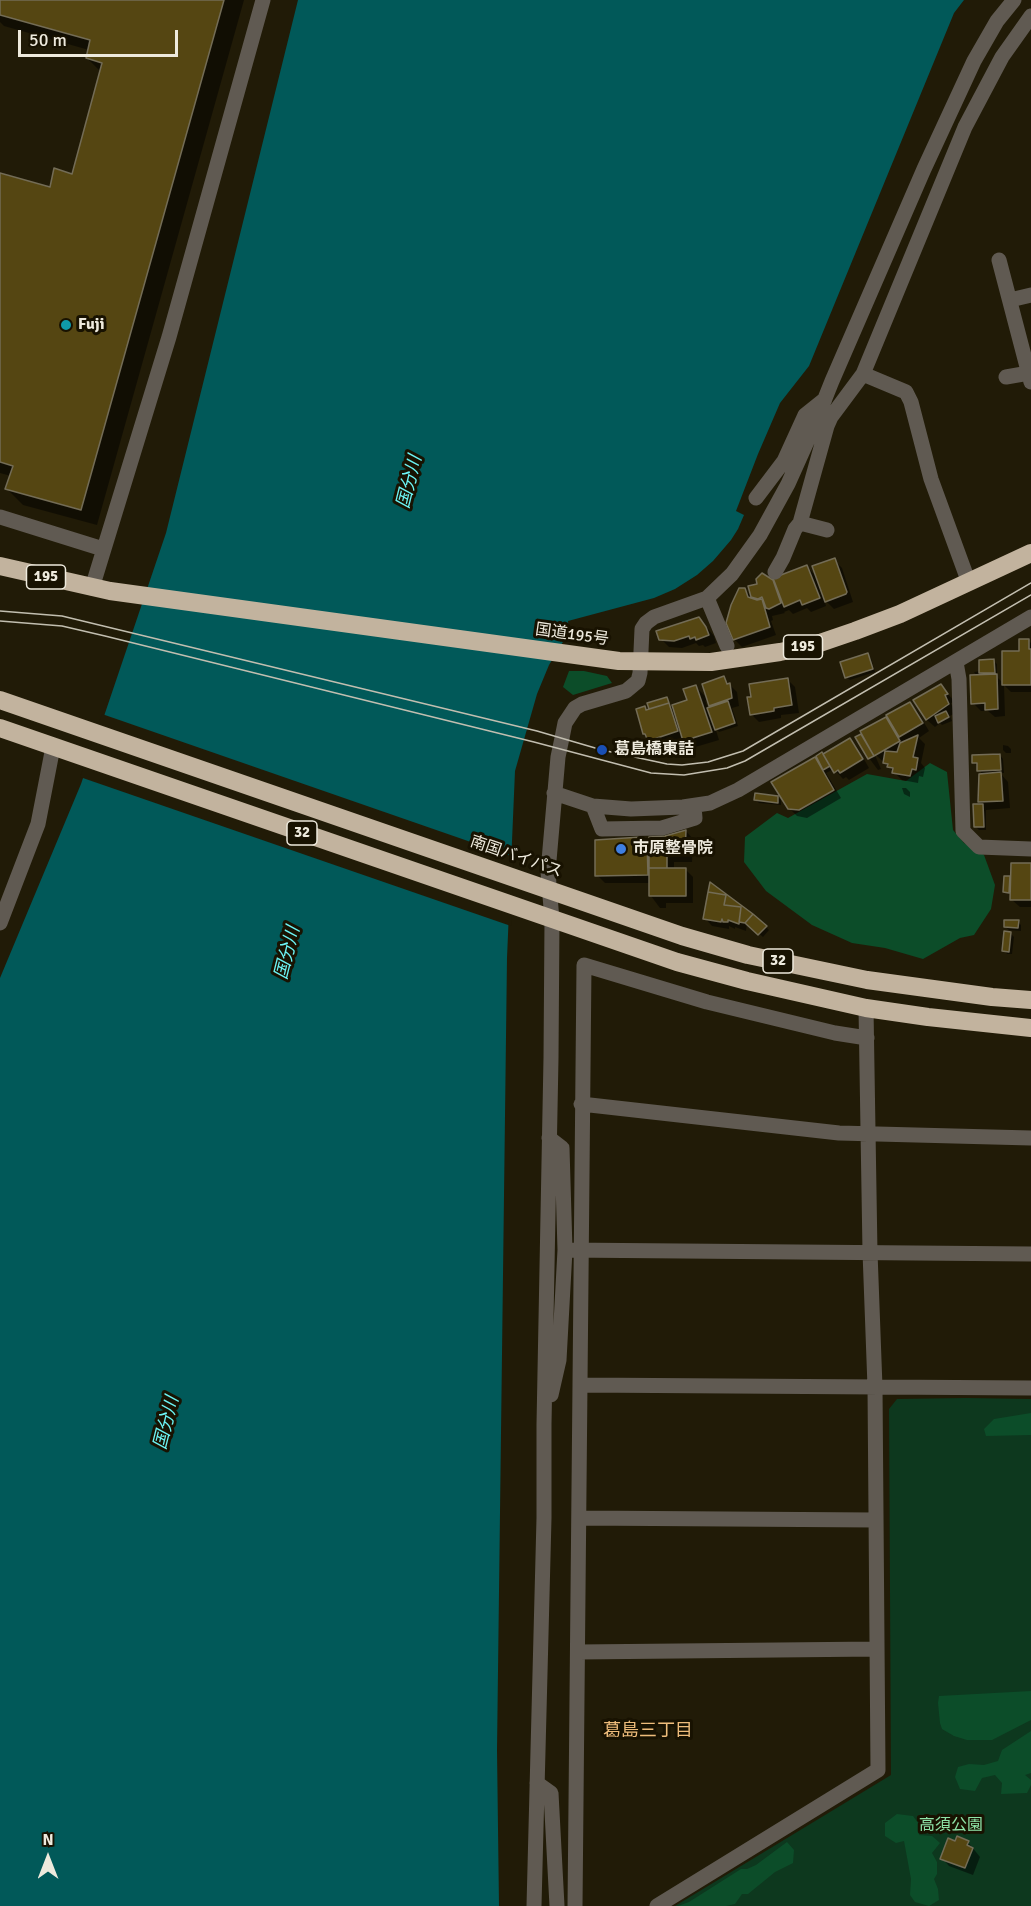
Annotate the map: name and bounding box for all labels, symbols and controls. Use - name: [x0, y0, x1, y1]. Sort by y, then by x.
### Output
- scale bar: [21, 18, 182, 56]
- text: 50 m: [29, 29, 67, 51]
- place label: Fuji: [78, 315, 104, 335]
- marker: Fuji: [59, 318, 73, 332]
- water label: 国分川: [393, 453, 427, 511]
- road number: 195: [26, 565, 66, 589]
- street label: 国道195号: [534, 620, 610, 650]
- road number: 195: [784, 635, 822, 659]
- place label: 葛島橋東詰: [614, 740, 694, 760]
- marker: 葛島橋東詰: [595, 743, 609, 757]
- road number: 32: [287, 821, 317, 845]
- street label: 南国バイパス: [467, 832, 565, 882]
- place label: 市原整骨院: [633, 839, 713, 859]
- marker: 市原整骨院: [614, 842, 628, 856]
- water label: 国分川: [271, 924, 305, 982]
- road number: 32: [763, 949, 793, 973]
- water label: 国分川: [150, 1394, 184, 1452]
- district label: 葛島三丁目: [603, 1720, 693, 1742]
- park label: 高須公園: [919, 1816, 983, 1836]
- north arrow: [18, 1828, 78, 1888]
- text: N: [42, 1830, 54, 1850]

